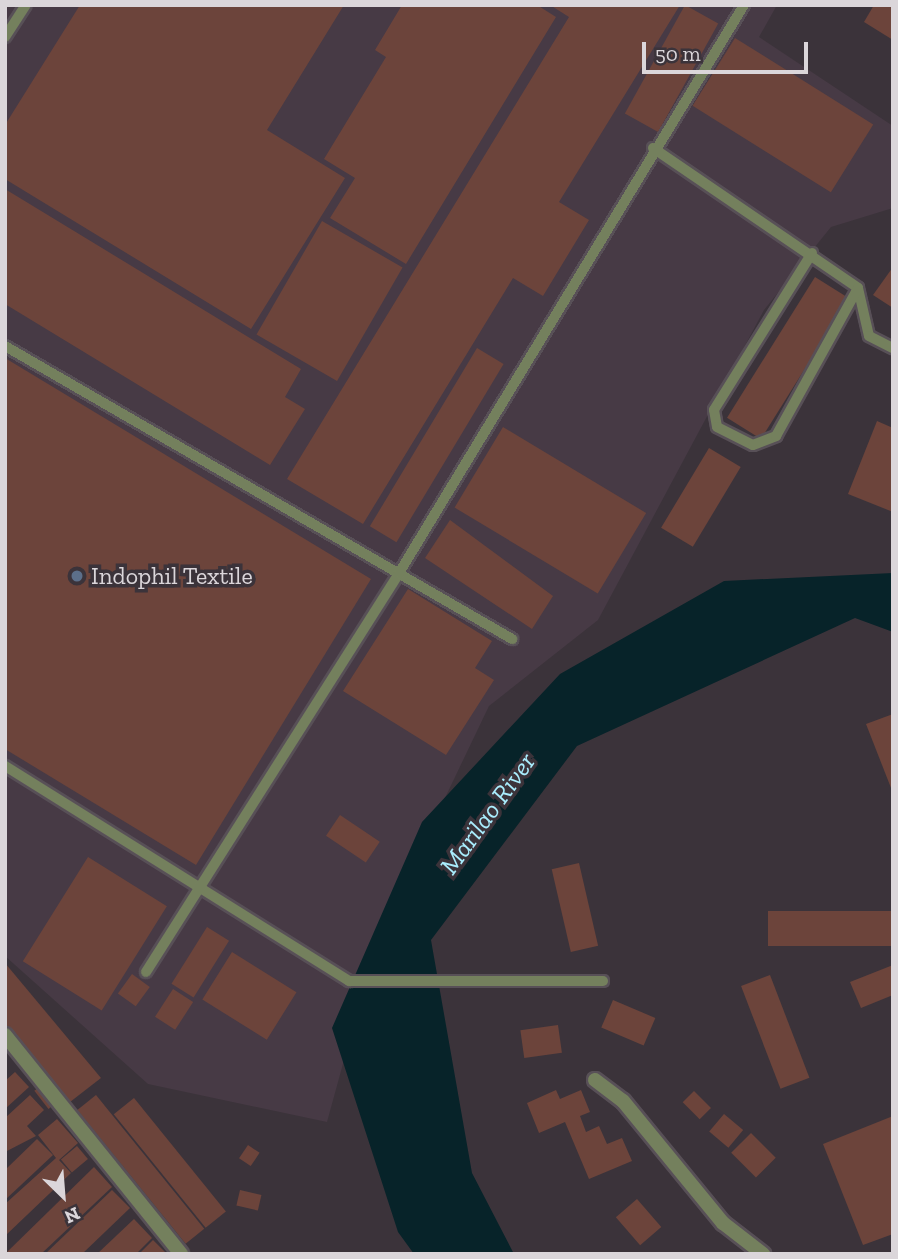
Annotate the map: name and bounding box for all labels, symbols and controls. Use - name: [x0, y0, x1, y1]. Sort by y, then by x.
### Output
- scale bar: [646, 28, 812, 72]
- text: 50 m: [655, 41, 701, 66]
- place label: Indophil Textile: [91, 562, 253, 590]
- marker: Indophil Textile: [69, 568, 85, 584]
- water label: Marilao River: [434, 747, 542, 881]
- north arrow: [28, 1161, 98, 1231]
- text: N: [61, 1202, 84, 1229]

